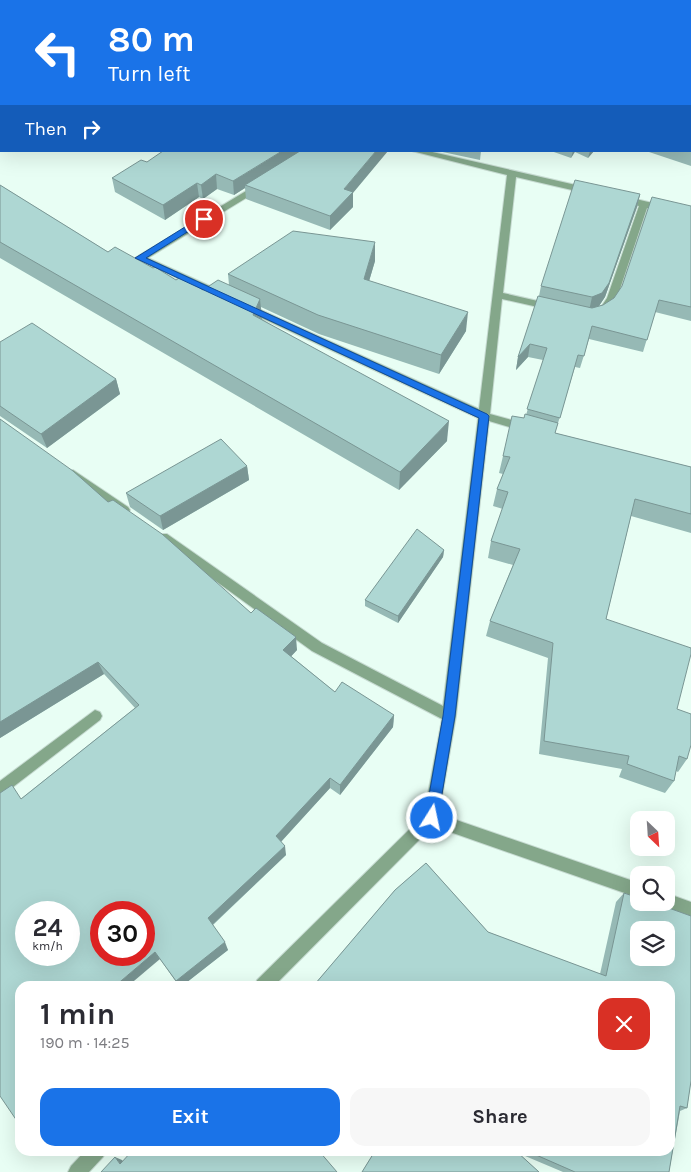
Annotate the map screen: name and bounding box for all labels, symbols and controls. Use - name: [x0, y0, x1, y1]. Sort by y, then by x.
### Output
- text: 80 m: [108, 19, 195, 60]
- icon: left: [25, 20, 90, 85]
- text: Turn left: [108, 61, 191, 87]
- icon: right: [77, 115, 105, 143]
- text: Then: [25, 118, 67, 140]
- pin: [183, 198, 225, 240]
- icon: arrive: [190, 205, 218, 233]
- position arrow: [405, 791, 457, 843]
- north arrow: [630, 811, 675, 856]
- map controls: [630, 811, 675, 966]
- button: search: [630, 866, 675, 911]
- speed limit sign: 30: [90, 901, 155, 966]
- text: 24: [32, 913, 63, 942]
- button: layers: [630, 921, 675, 966]
- text: km/h: [32, 939, 63, 953]
- text: 1 min: [40, 996, 115, 1032]
- button: close: [598, 998, 650, 1050]
- text: 190 m · 14:25: [40, 1033, 130, 1052]
- button: Exit: [40, 1088, 340, 1146]
- button: Share: [350, 1088, 650, 1146]

